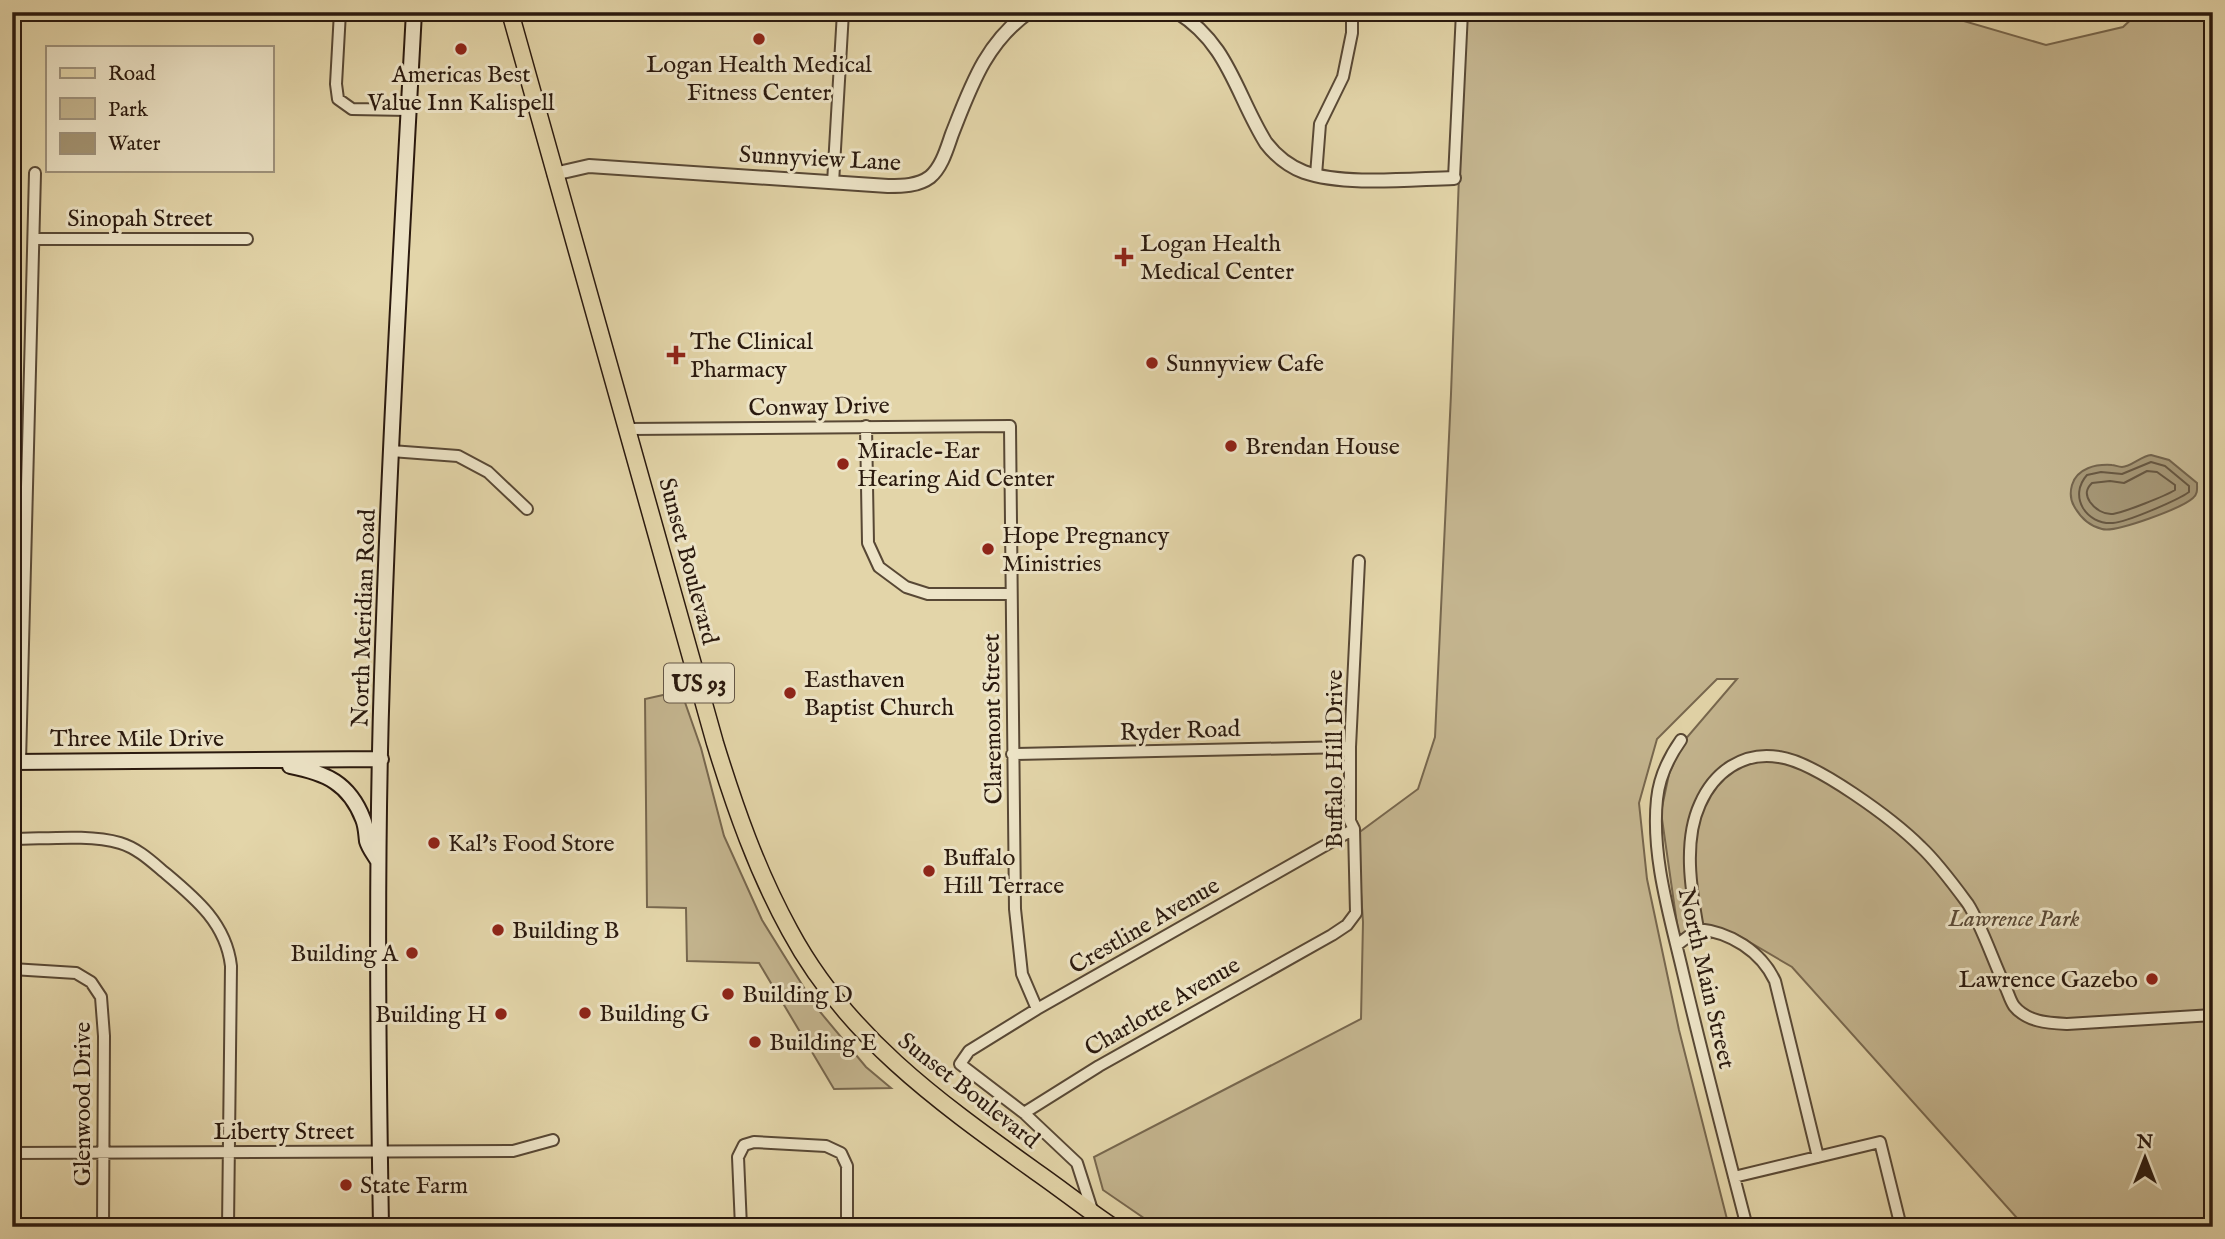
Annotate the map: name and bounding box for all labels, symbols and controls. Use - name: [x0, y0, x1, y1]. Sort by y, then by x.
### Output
- marker: Logan Health Medical Fitness Center: [751, 31, 767, 47]
- marker: Americas Best Value Inn Kalispell: [453, 41, 469, 57]
- legend: [46, 46, 273, 172]
- place label: Logan Health Medical Fitness Center: [646, 50, 872, 109]
- place label: Americas Best Value Inn Kalispell: [366, 60, 555, 119]
- text: Road: [108, 61, 156, 88]
- text: Park: [108, 97, 149, 124]
- text: Water: [108, 131, 161, 158]
- street label: Sunnyview Lane: [738, 140, 902, 179]
- street label: Sinopah Street: [67, 204, 213, 235]
- place label: Logan Health Medical Center: [1140, 229, 1294, 288]
- marker: Logan Health Medical Center: [1114, 247, 1134, 267]
- place label: The Clinical Pharmacy: [690, 327, 813, 386]
- marker: The Clinical Pharmacy: [668, 347, 684, 363]
- place label: Sunnyview Cafe: [1166, 349, 1324, 380]
- marker: Sunnyview Cafe: [1144, 355, 1160, 371]
- street label: Conway Drive: [748, 391, 890, 424]
- place label: Brendan House: [1245, 432, 1400, 463]
- place label: Miracle-Ear Hearing Aid Center: [857, 436, 1055, 495]
- marker: Brendan House: [1223, 438, 1239, 454]
- marker: Miracle-Ear Hearing Aid Center: [835, 456, 851, 472]
- street label: Sunset Boulevard: [650, 474, 725, 649]
- street label: North Meridian Road: [345, 508, 384, 728]
- place label: Hope Pregnancy Ministries: [1002, 521, 1169, 580]
- marker: Hope Pregnancy Ministries: [980, 541, 996, 557]
- street label: Claremont Street: [977, 633, 1010, 805]
- road number: US 93: [664, 664, 734, 702]
- place label: Easthaven Baptist Church: [804, 665, 954, 724]
- street label: Buffalo Hill Drive: [1320, 670, 1351, 848]
- marker: Easthaven Baptist Church: [782, 685, 798, 701]
- street label: Ryder Road: [1119, 714, 1241, 749]
- street label: Three Mile Drive: [50, 724, 224, 755]
- place label: Kal's Food Store: [448, 829, 615, 860]
- marker: Kal's Food Store: [426, 835, 442, 851]
- place label: Buffalo Hill Terrace: [943, 843, 1064, 902]
- marker: Buffalo Hill Terrace: [921, 863, 937, 879]
- street label: Crestline Avenue: [1064, 871, 1226, 982]
- street label: North Main Street: [1670, 885, 1741, 1072]
- park label: Lawrence Park: [1947, 904, 2080, 935]
- place label: Building B: [512, 916, 619, 947]
- marker: Building B: [490, 922, 506, 938]
- place label: Building A: [290, 939, 399, 970]
- marker: Building A: [404, 945, 420, 961]
- street label: Charlotte Avenue: [1079, 950, 1246, 1064]
- place label: Lawrence Gazebo: [1959, 965, 2138, 996]
- marker: Lawrence Gazebo: [2144, 971, 2160, 987]
- place label: Building D: [742, 980, 853, 1011]
- marker: Building D: [720, 986, 736, 1002]
- place label: Building G: [599, 999, 710, 1030]
- place label: Building H: [375, 1000, 487, 1031]
- marker: Building G: [577, 1005, 593, 1021]
- marker: Building H: [493, 1006, 509, 1022]
- street label: Glenwood Drive: [68, 1022, 99, 1186]
- street label: Sunset Boulevard: [891, 1026, 1045, 1156]
- place label: Building E: [769, 1028, 877, 1059]
- marker: Building E: [747, 1034, 763, 1050]
- street label: Liberty Street: [214, 1117, 354, 1148]
- north arrow: [2110, 1124, 2180, 1194]
- text: N: [2136, 1131, 2154, 1155]
- place label: State Farm: [360, 1171, 468, 1202]
- marker: State Farm: [338, 1177, 354, 1193]

